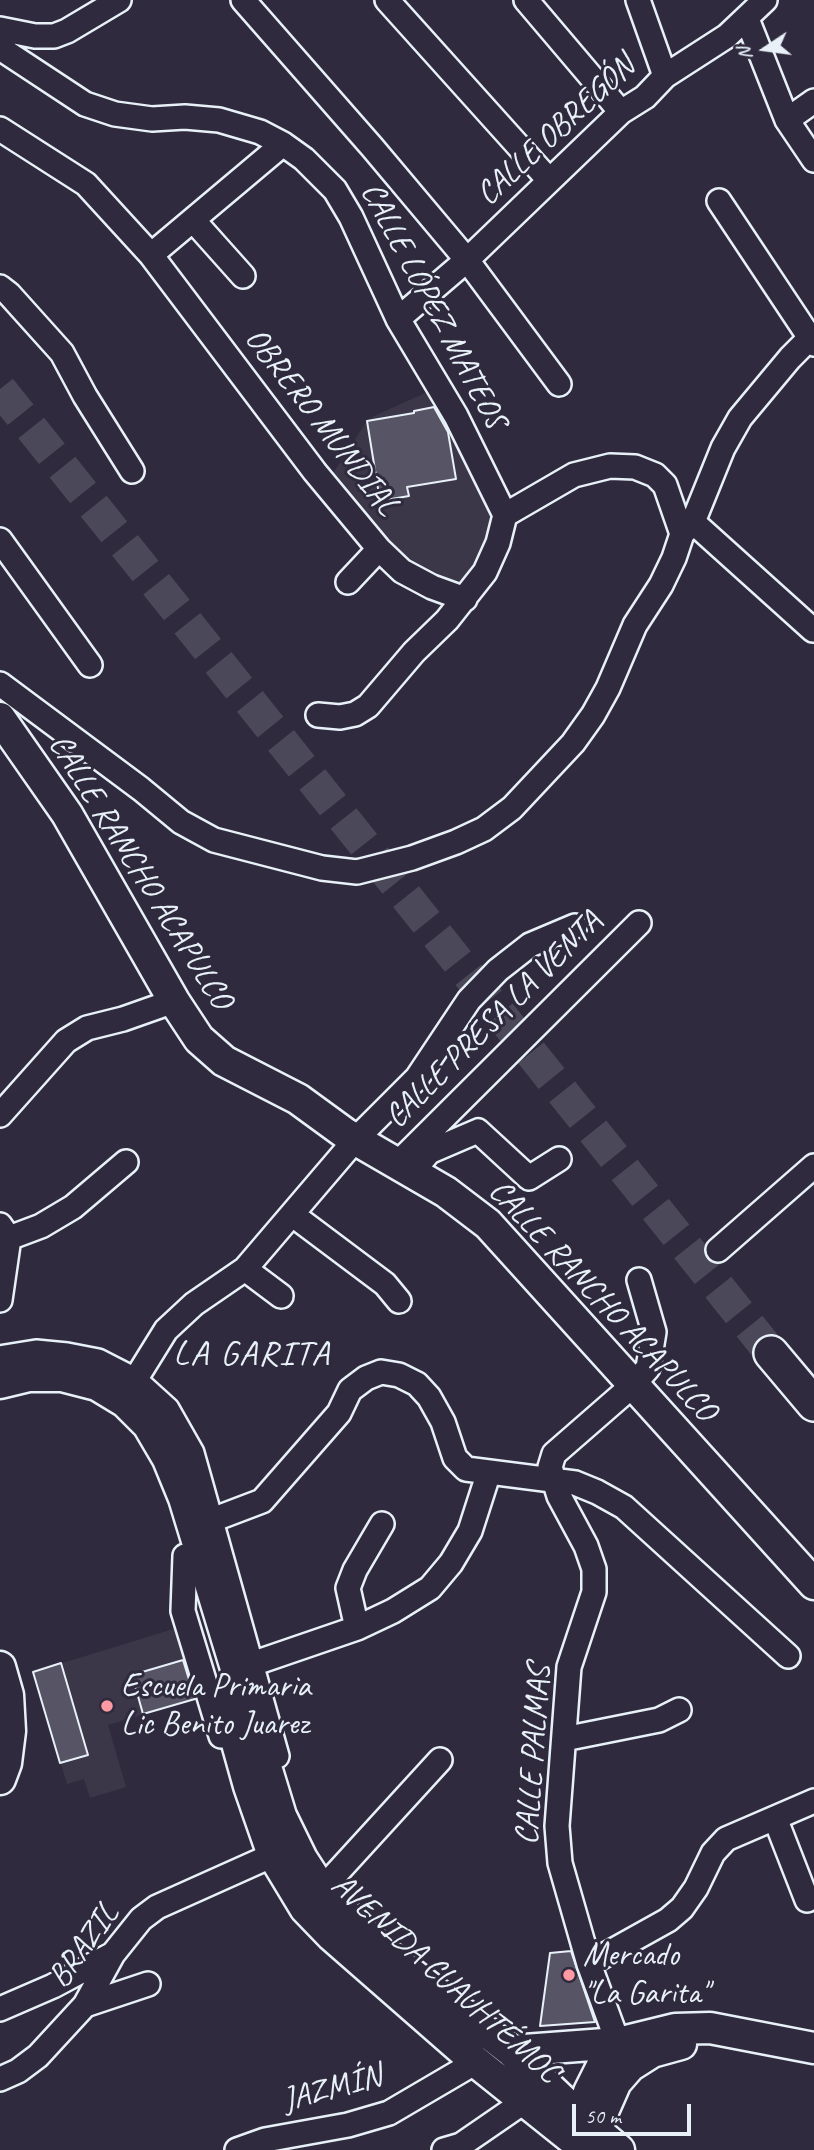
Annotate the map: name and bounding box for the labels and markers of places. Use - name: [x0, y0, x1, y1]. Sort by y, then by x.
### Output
- place label: Escuela Primaria Lic Benito Juarez: [121, 1667, 311, 1745]
- marker: Escuela Primaria Lic Benito Juarez: [99, 1698, 115, 1714]
- place label: Mercado "La Garita": [583, 1936, 708, 2014]
- marker: Mercado "La Garita": [561, 1967, 577, 1983]

